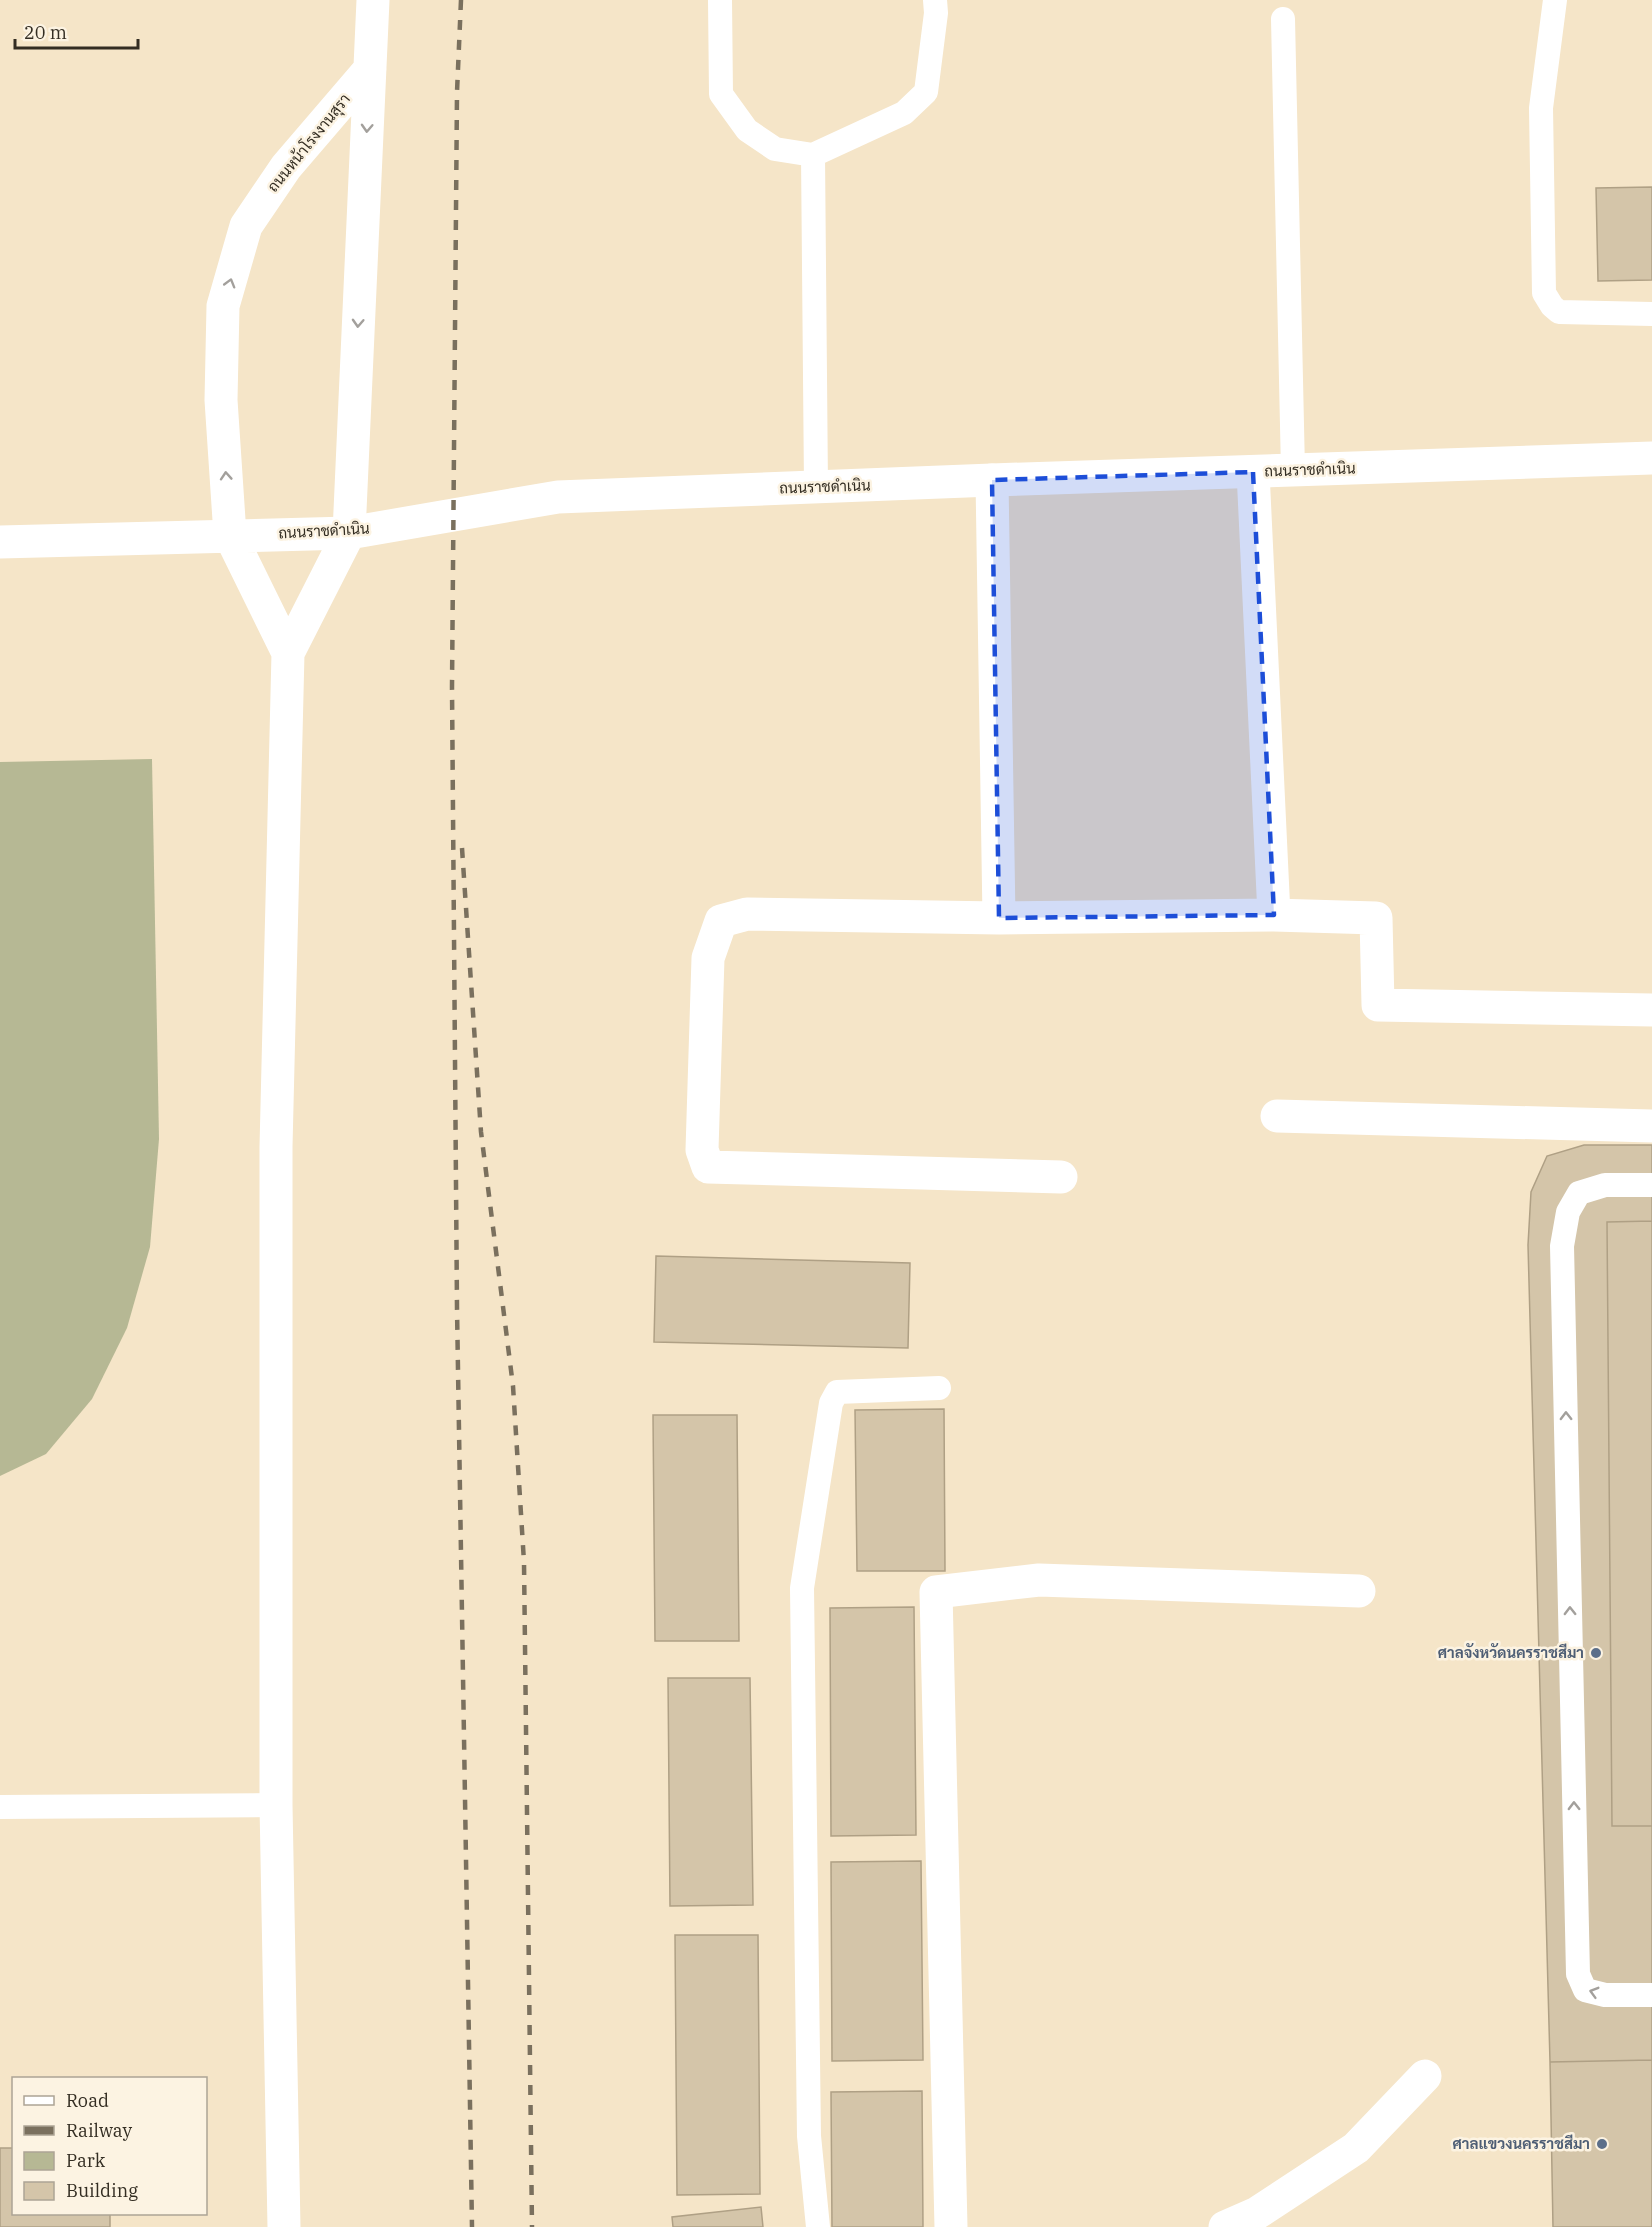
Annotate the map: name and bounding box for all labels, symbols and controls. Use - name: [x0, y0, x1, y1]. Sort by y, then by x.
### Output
- scale bar: [15, 12, 138, 50]
- text: 20 m: [24, 21, 67, 44]
- street label: ถนนหน้าโรงงานสุรา: [263, 90, 356, 197]
- one-way arrow: [361, 123, 374, 132]
- one-way arrow: [223, 278, 235, 289]
- one-way arrow: [352, 318, 365, 327]
- street label: ถนนราชดำเนิน: [1264, 458, 1356, 481]
- one-way arrow: [220, 472, 233, 481]
- street label: ถนนราชดำเนิน: [779, 475, 871, 498]
- street label: ถนนราชดำเนิน: [278, 519, 370, 542]
- one-way arrow: [1560, 1412, 1572, 1421]
- one-way arrow: [1564, 1607, 1576, 1616]
- place label: ศาลจังหวัดนครราชสีมา: [1438, 1643, 1584, 1662]
- marker: ศาลจังหวัดนครราชสีมา: [1589, 1646, 1603, 1660]
- one-way arrow: [1568, 1801, 1581, 1810]
- one-way arrow: [1589, 1987, 1600, 1999]
- legend: [12, 2077, 207, 2215]
- text: Road: [66, 2089, 109, 2112]
- text: Railway: [66, 2119, 132, 2142]
- place label: ศาลแขวงนครราชสีมา: [1452, 2134, 1590, 2153]
- marker: ศาลแขวงนครราชสีมา: [1595, 2137, 1609, 2151]
- text: Park: [66, 2149, 106, 2172]
- text: Building: [66, 2179, 138, 2202]

